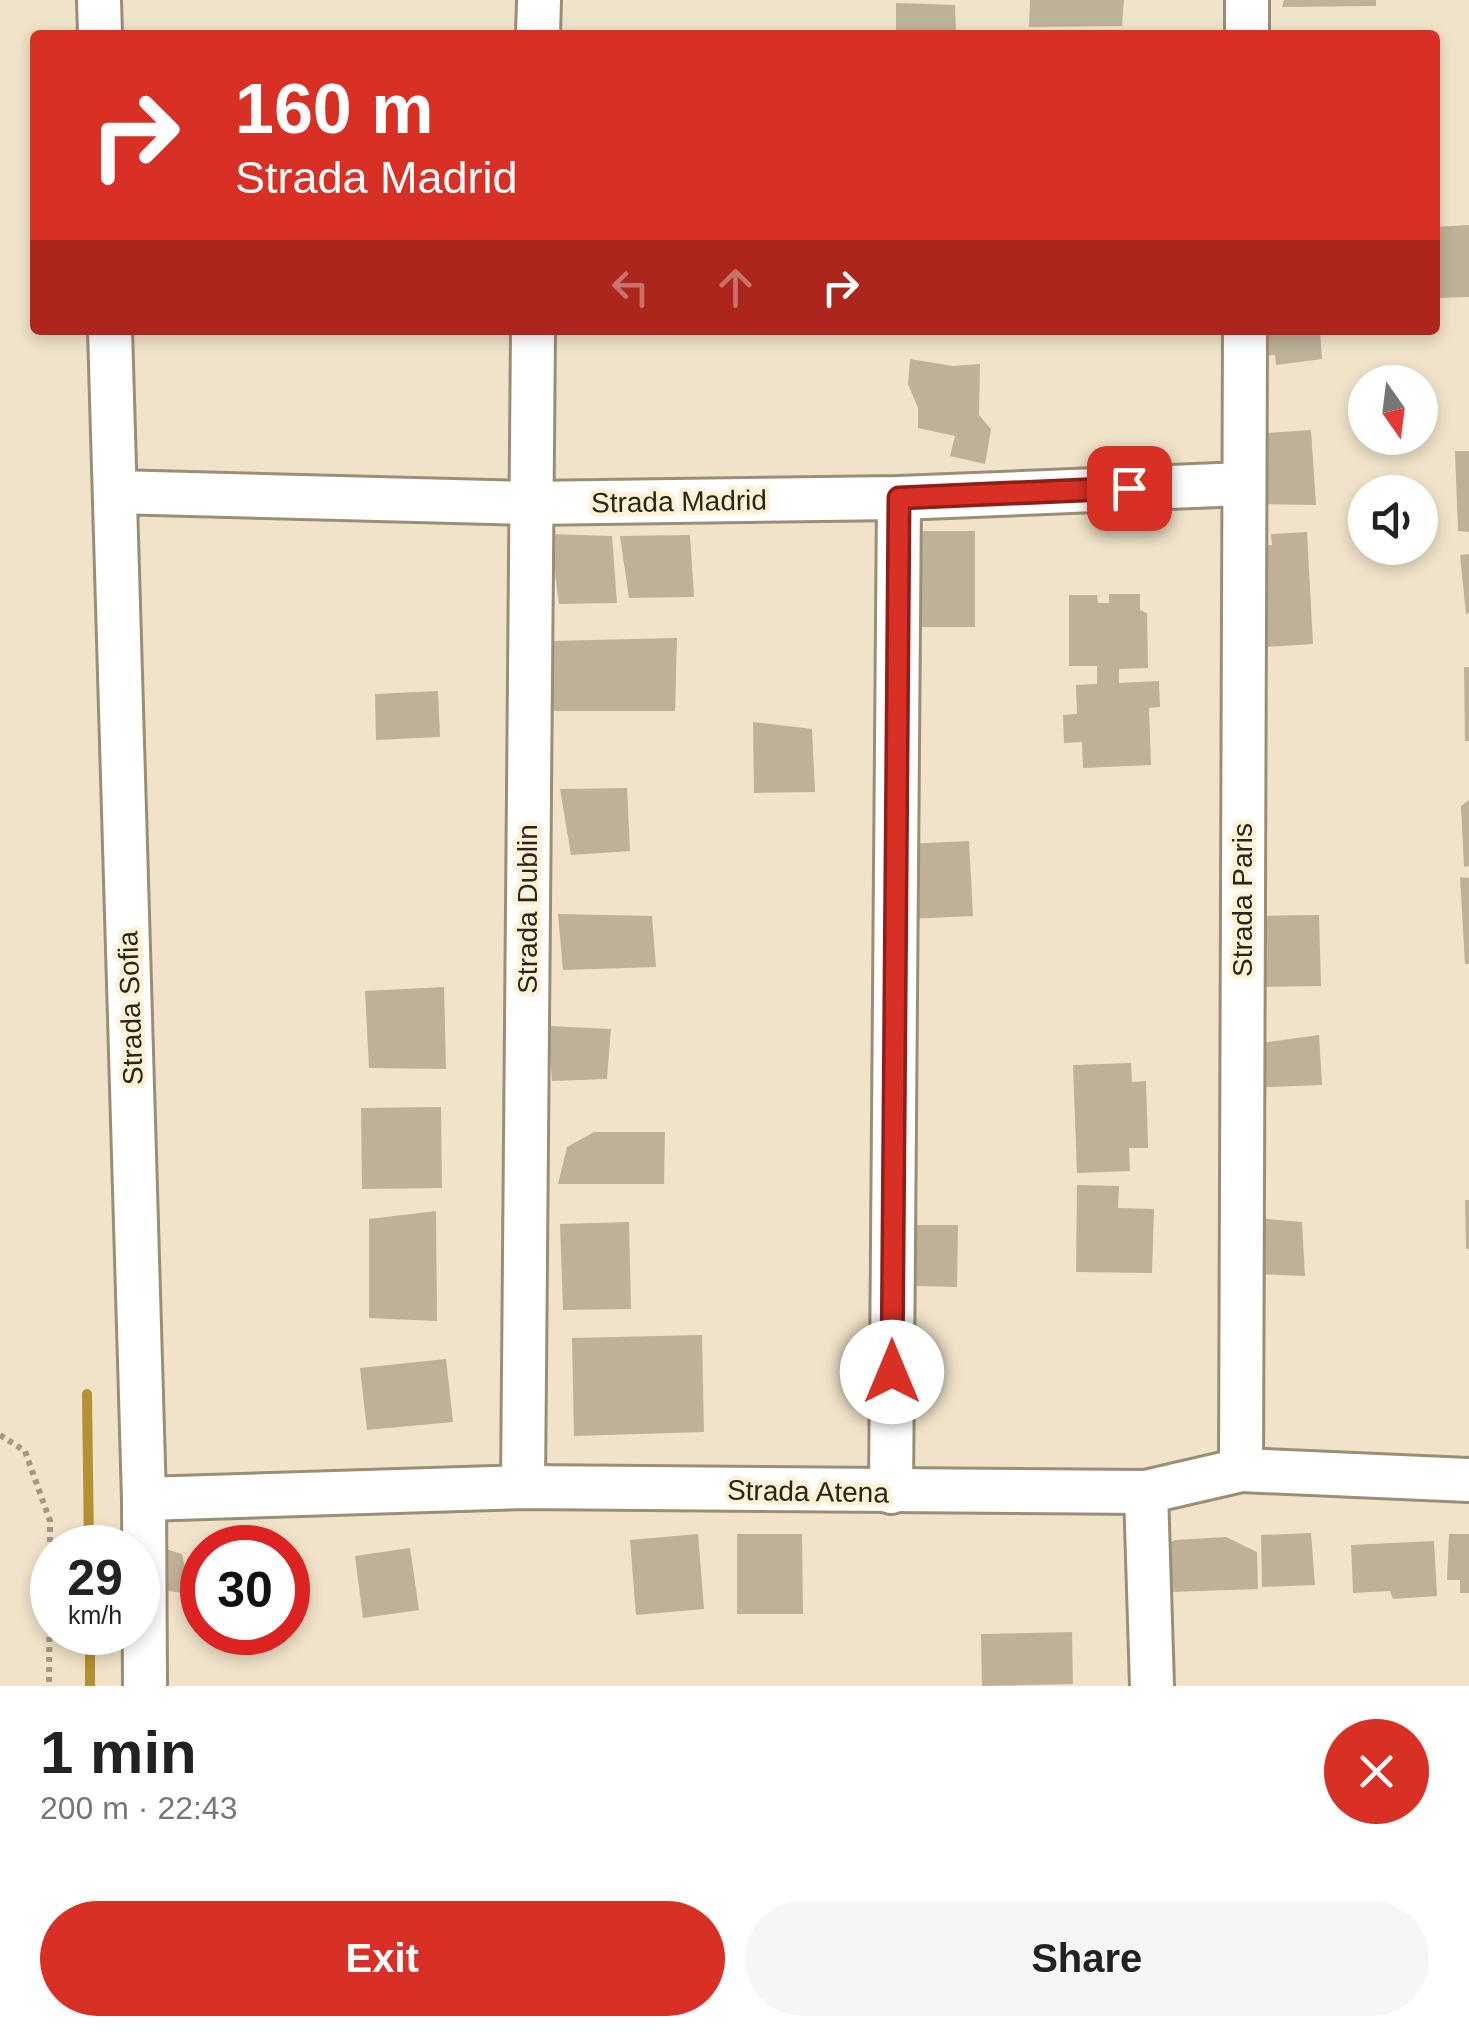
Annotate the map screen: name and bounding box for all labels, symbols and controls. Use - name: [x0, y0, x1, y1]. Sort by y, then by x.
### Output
- icon: right: [70, 70, 200, 200]
- text: 160 m: [235, 70, 433, 148]
- text: Strada Madrid: [235, 152, 518, 203]
- icon: left: [603, 260, 658, 315]
- icon: ahead: [708, 260, 763, 315]
- icon: right: [813, 260, 868, 315]
- north arrow: [1348, 365, 1438, 455]
- map controls: [1348, 365, 1438, 565]
- pin: [1087, 446, 1172, 531]
- icon: arrive: [1102, 461, 1157, 516]
- button: sound: [1348, 475, 1438, 565]
- street label: Strada Madrid: [591, 484, 767, 519]
- street label: Strada Paris: [1227, 823, 1258, 977]
- street label: Strada Dublin: [512, 824, 543, 994]
- street label: Strada Sofia: [112, 930, 149, 1086]
- position arrow: [840, 1320, 944, 1424]
- street label: Strada Atena: [727, 1475, 890, 1508]
- speed limit sign: 30: [180, 1525, 310, 1655]
- text: 29: [67, 1550, 123, 1606]
- text: km/h: [68, 1601, 122, 1629]
- text: 1 min: [40, 1719, 197, 1786]
- button: close: [1324, 1719, 1429, 1824]
- text: 200 m · 22:43: [40, 1790, 237, 1826]
- button: Exit: [40, 1901, 725, 2016]
- button: Share: [745, 1901, 1429, 2016]

